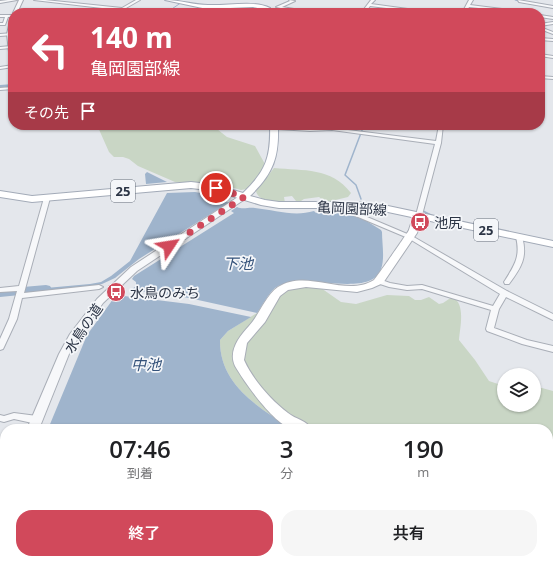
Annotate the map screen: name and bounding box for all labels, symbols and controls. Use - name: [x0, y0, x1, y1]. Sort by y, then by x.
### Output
- text: 140 m: [90, 18, 173, 56]
- icon: left: [24, 24, 76, 76]
- text: 亀岡園部線: [90, 56, 180, 80]
- icon: arrive: [77, 100, 99, 122]
- text: その先: [24, 102, 69, 122]
- pin: [199, 171, 233, 205]
- icon: arrive: [205, 177, 227, 199]
- road number: 25: [111, 180, 135, 202]
- street label: 亀岡園部線: [317, 197, 387, 219]
- bus stop icon: 池尻: [409, 211, 431, 233]
- place label: 池尻: [434, 213, 462, 232]
- road number: 25: [474, 219, 498, 241]
- position arrow: [148, 225, 190, 267]
- water label: 下池: [223, 253, 255, 273]
- bus stop icon: 水鳥のみち: [105, 281, 127, 303]
- place label: 水鳥のみち: [130, 283, 200, 302]
- street label: 水鳥の道: [59, 299, 107, 357]
- water label: 中池: [131, 354, 163, 374]
- map controls: [497, 368, 541, 412]
- button: layers: [497, 368, 541, 412]
- text: 07:46: [109, 432, 171, 465]
- text: 3: [280, 432, 294, 465]
- text: 190: [403, 432, 444, 465]
- text: m: [417, 463, 429, 481]
- text: 到着: [127, 464, 153, 482]
- text: 分: [280, 464, 293, 482]
- button: 終了: [16, 510, 273, 556]
- button: 共有: [281, 510, 537, 556]

